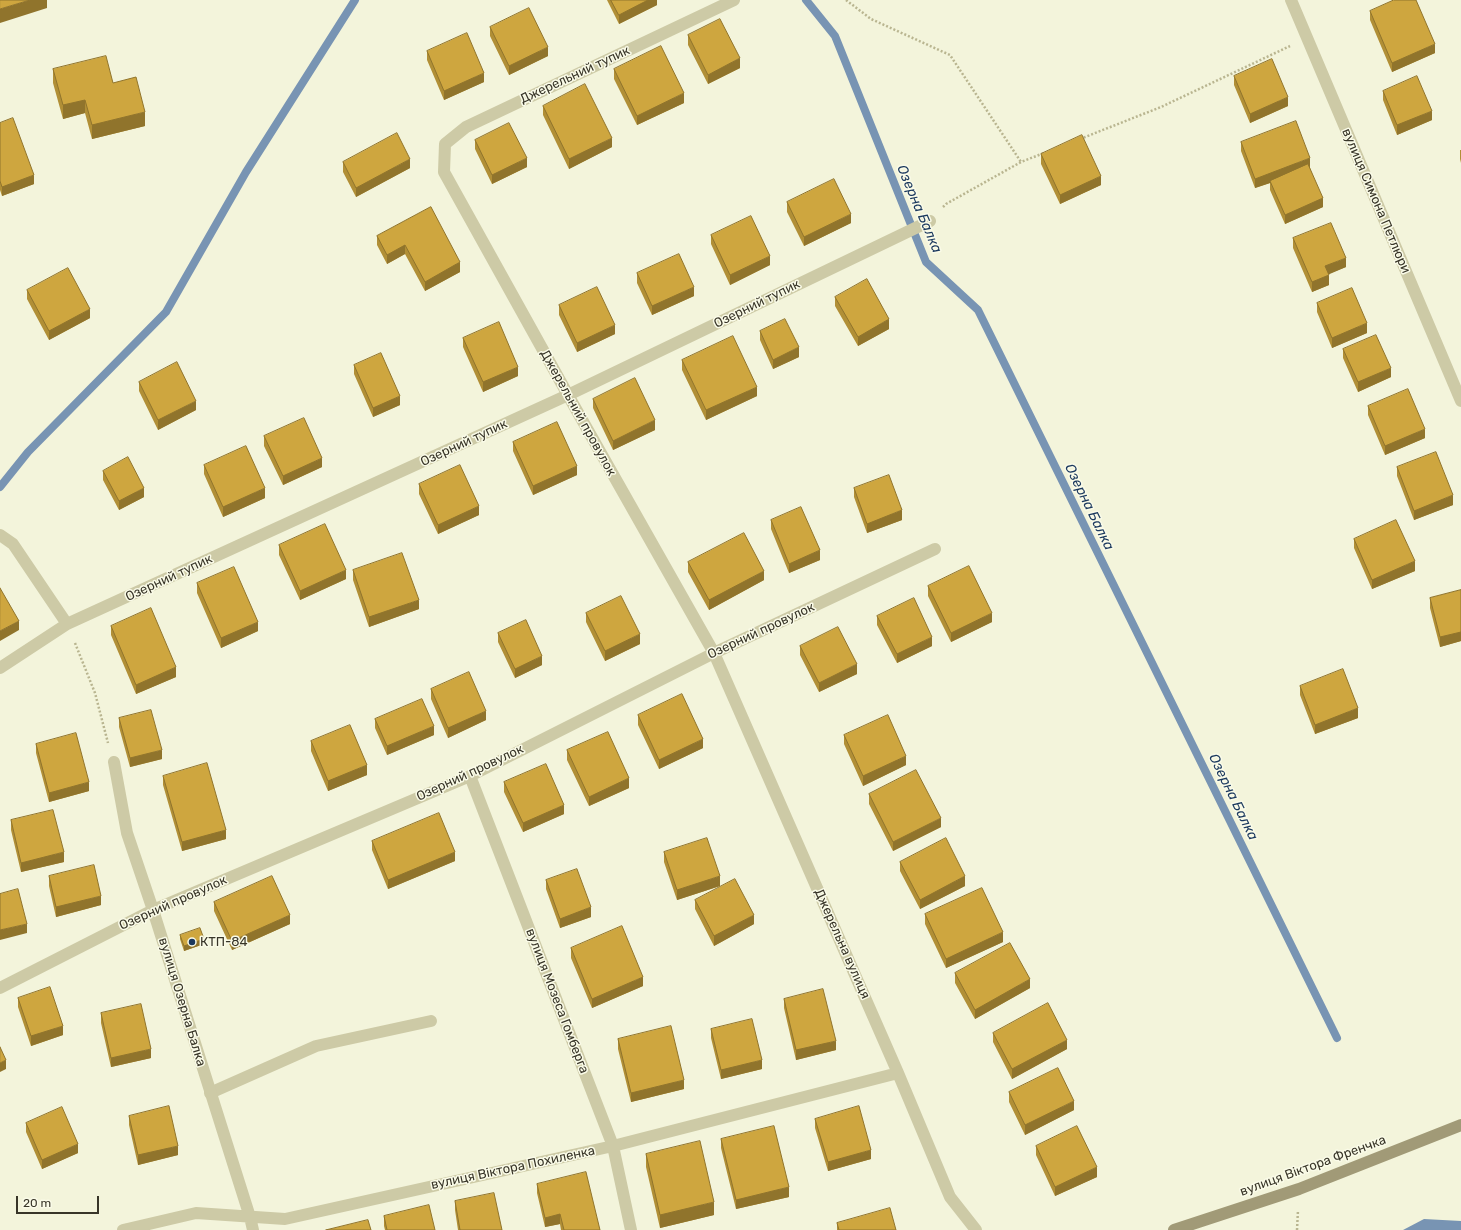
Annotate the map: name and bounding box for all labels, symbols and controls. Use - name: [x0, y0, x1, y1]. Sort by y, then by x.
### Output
- street label: Джерельний тупик: [518, 43, 632, 107]
- street label: вулиця Симона Петлюри: [1338, 126, 1414, 276]
- water label: Озерна Балка: [893, 162, 945, 256]
- street label: Озерний тупик: [711, 276, 803, 332]
- street label: Джерельний провулок: [537, 347, 619, 479]
- street label: Озерний тупик: [418, 416, 510, 470]
- water label: Озерна Балка: [1061, 461, 1117, 553]
- street label: Озерний тупик: [123, 551, 215, 605]
- street label: Озерний провулок: [705, 599, 817, 663]
- street label: Озерний провулок: [414, 741, 526, 805]
- water label: Озерна Балка: [1205, 751, 1261, 843]
- street label: Озерний провулок: [117, 872, 229, 934]
- street label: Джерельна вулиця: [811, 887, 873, 1001]
- street label: вулиця Мозеса Гомберга: [522, 926, 592, 1076]
- place label: КТП-84: [200, 934, 248, 950]
- street label: вулиця Озерна Балка: [155, 936, 209, 1068]
- marker: КТП-84: [187, 937, 197, 947]
- street label: вулиця Віктора Френчка: [1238, 1132, 1388, 1200]
- street label: вулиця Віктора Похиленка: [430, 1143, 596, 1193]
- scale bar: [18, 1188, 101, 1214]
- text: 20 m: [23, 1196, 51, 1210]

